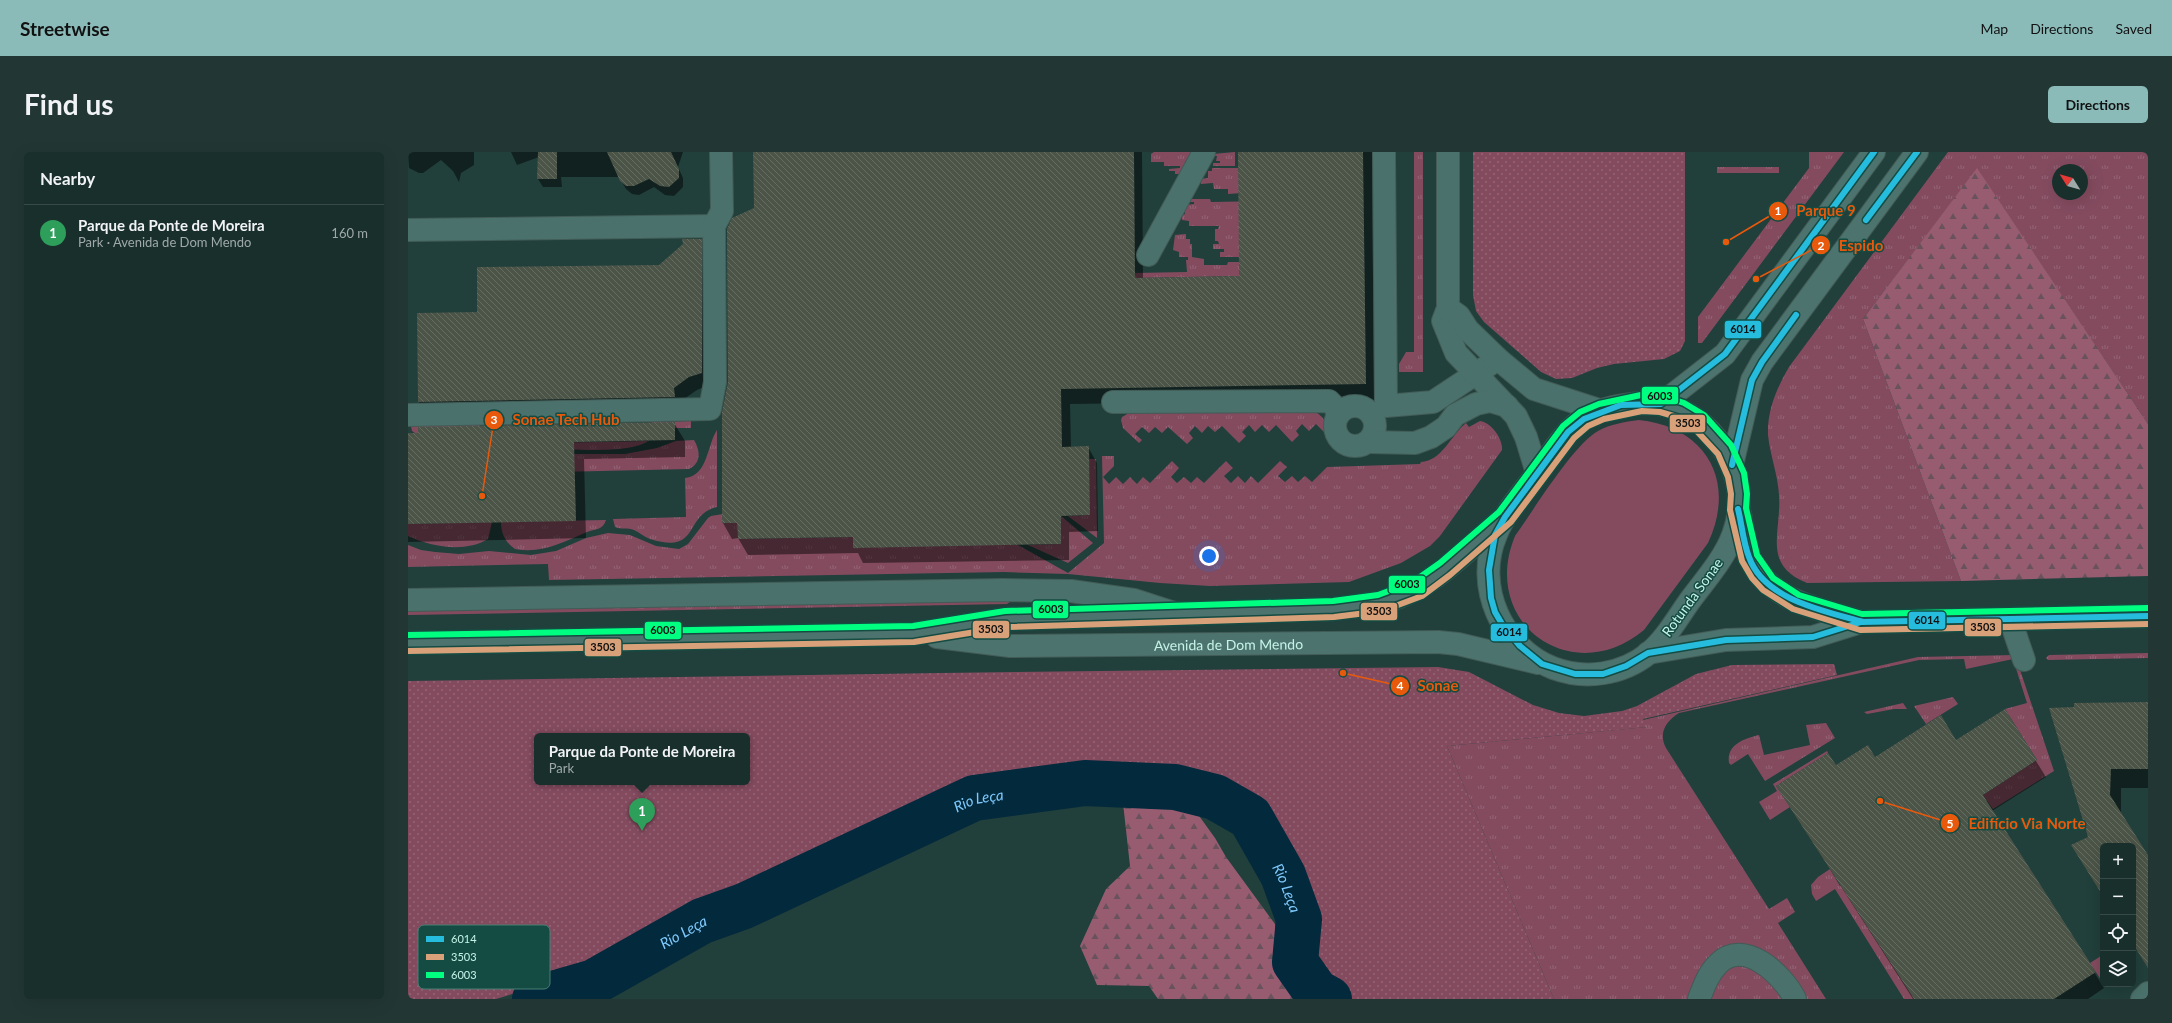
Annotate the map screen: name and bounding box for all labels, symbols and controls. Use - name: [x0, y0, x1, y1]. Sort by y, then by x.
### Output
- text: Streetwise: [20, 17, 110, 40]
- text: Map: [1981, 20, 2008, 37]
- text: Directions: [2030, 20, 2093, 37]
- text: Saved: [2115, 20, 2152, 37]
- button: Directions: [2048, 86, 2148, 123]
- text: Find us: [24, 87, 114, 121]
- north arrow: [2052, 164, 2088, 200]
- text: Nearby: [40, 168, 95, 189]
- callout: Parque 9: [1768, 197, 1863, 224]
- text: Parque 9: [1796, 201, 1856, 219]
- text: 1: [1775, 203, 1782, 218]
- text: Parque da Ponte de Moreira: [78, 216, 265, 234]
- text: 1: [49, 225, 57, 241]
- text: 160 m: [331, 225, 368, 241]
- callout: Espido: [1811, 232, 1891, 259]
- text: Park · Avenida de Dom Mendo: [78, 234, 251, 250]
- text: Espido: [1839, 236, 1884, 254]
- text: 2: [1818, 238, 1825, 253]
- line badge: 6014: [1724, 320, 1762, 339]
- text: 6014: [1730, 322, 1756, 335]
- line badge: 6003: [1641, 386, 1679, 405]
- text: 6003: [1647, 389, 1673, 402]
- callout: Sonae Tech Hub: [484, 407, 628, 434]
- text: Sonae Tech Hub: [512, 410, 620, 428]
- text: 3: [491, 412, 498, 427]
- line badge: 3503: [1669, 414, 1706, 433]
- text: 3503: [1675, 416, 1701, 429]
- your location: [1199, 546, 1219, 566]
- street label: Rotunda Sonae: [1658, 554, 1726, 640]
- line badge: 6003: [1388, 575, 1426, 594]
- text: 6003: [1394, 577, 1420, 590]
- line badge: 6003: [1032, 600, 1069, 619]
- text: 6003: [1038, 602, 1064, 615]
- line badge: 3503: [1360, 602, 1398, 621]
- text: 3503: [1366, 604, 1392, 617]
- line badge: 6014: [1908, 611, 1946, 630]
- text: 6014: [1914, 613, 1940, 626]
- line badge: 3503: [1964, 618, 2002, 637]
- line badge: 3503: [972, 620, 1010, 639]
- text: 3503: [1970, 620, 1996, 633]
- line badge: 6003: [644, 621, 682, 640]
- text: 3503: [978, 622, 1004, 635]
- text: 6003: [650, 623, 676, 636]
- line badge: 6014: [1490, 623, 1528, 642]
- text: 6014: [1496, 625, 1522, 638]
- street label: Avenida de Dom Mendo: [1154, 635, 1303, 653]
- line badge: 3503: [584, 638, 622, 657]
- text: 3503: [590, 640, 616, 653]
- callout: Sonae: [1390, 672, 1467, 699]
- text: Sonae: [1418, 676, 1458, 694]
- text: 4: [1397, 678, 1404, 693]
- popup: [534, 733, 750, 785]
- text: Parque da Ponte de Moreira: [549, 742, 735, 760]
- text: Park: [549, 760, 574, 776]
- water label: Rio Leça: [950, 785, 1005, 815]
- pin: 1: [629, 798, 655, 831]
- callout: Edifício Via Norte: [1940, 810, 2093, 837]
- text: Edifício Via Norte: [1969, 814, 2085, 832]
- text: 5: [1947, 816, 1954, 831]
- map controls: [2100, 843, 2136, 987]
- button: +: [2100, 843, 2136, 879]
- water label: Rio Leça: [1269, 860, 1305, 915]
- button: −: [2100, 879, 2136, 915]
- water label: Rio Leça: [656, 911, 709, 952]
- button: locate: [2100, 915, 2136, 951]
- legend: [418, 925, 550, 989]
- text: 6014: [451, 932, 477, 945]
- text: 3503: [451, 950, 477, 963]
- button: layers: [2100, 951, 2136, 987]
- text: 6003: [451, 968, 477, 981]

